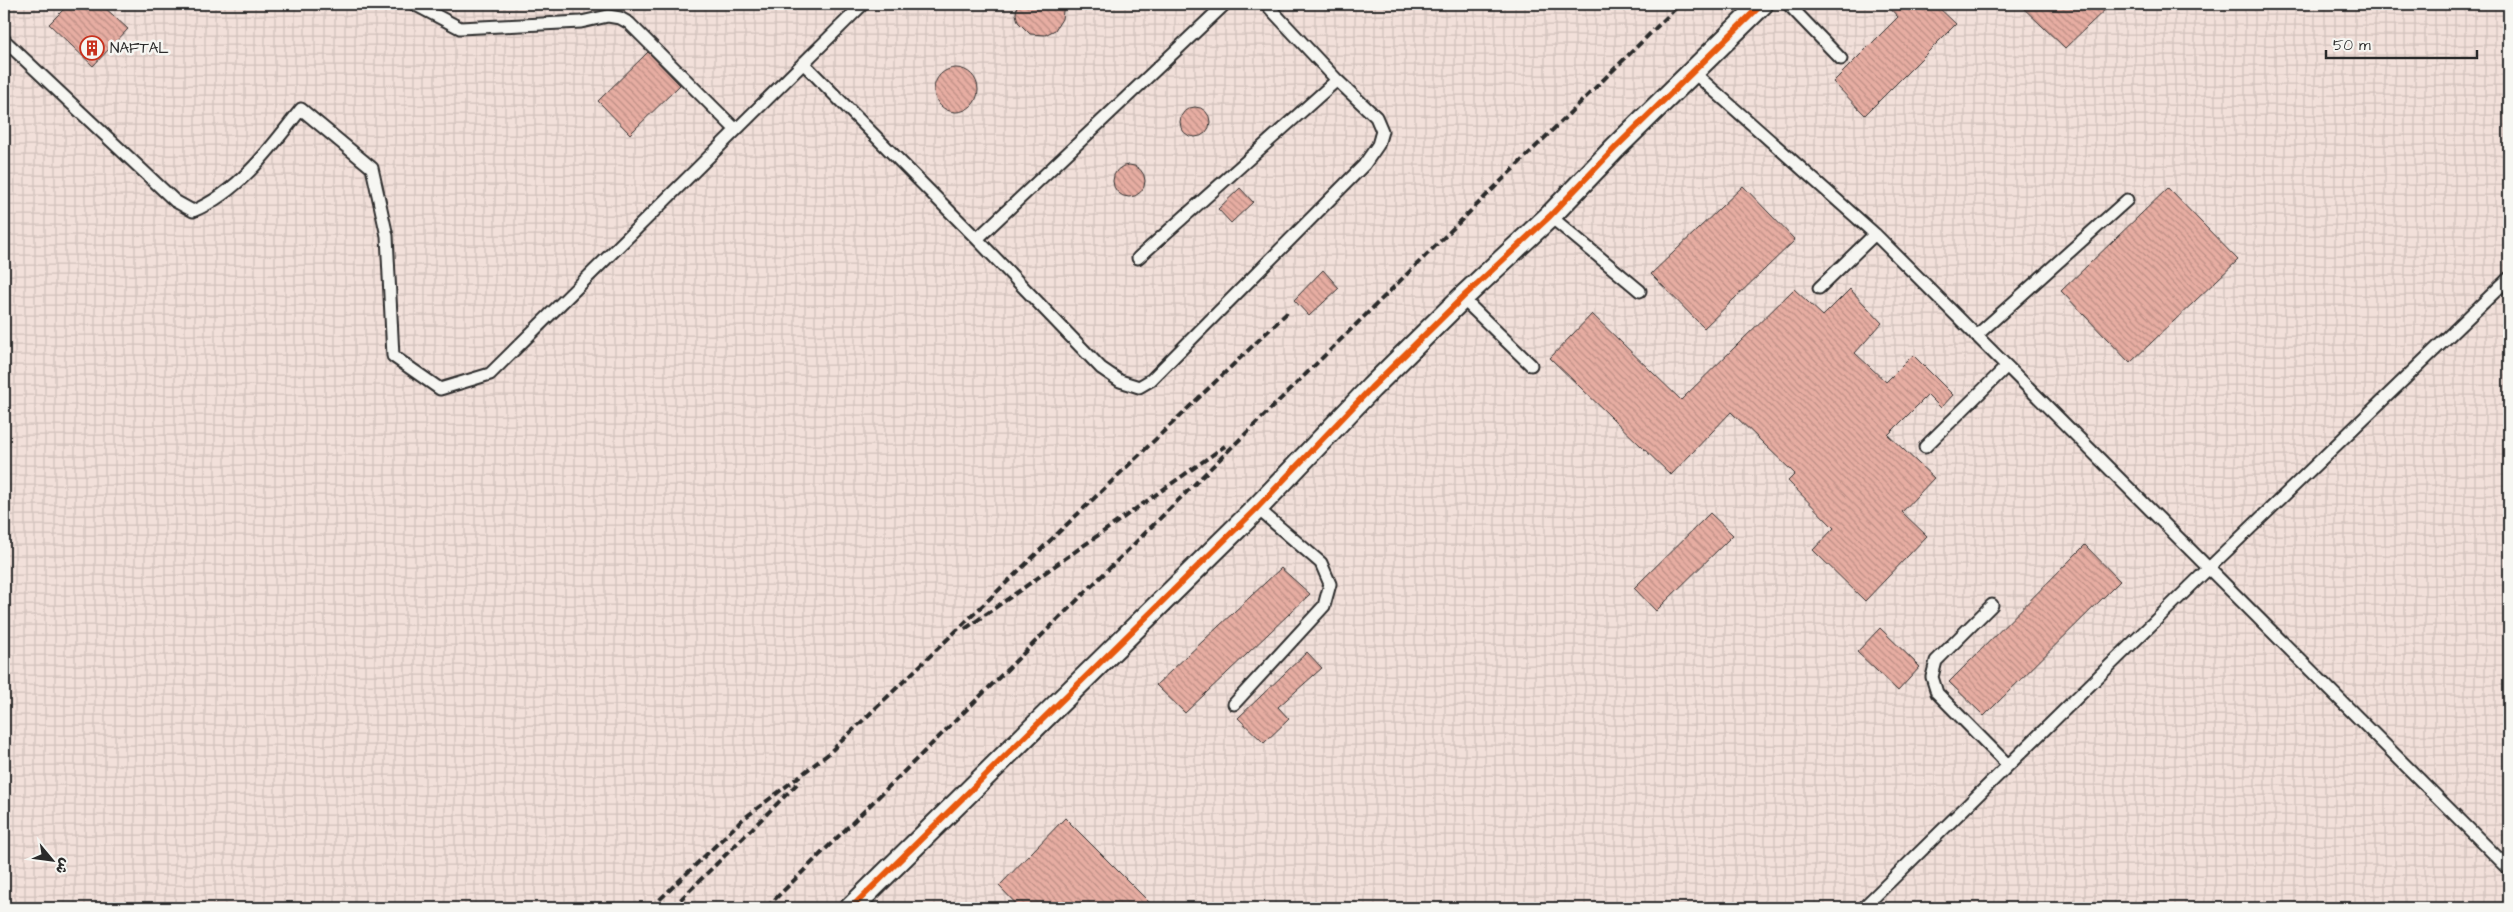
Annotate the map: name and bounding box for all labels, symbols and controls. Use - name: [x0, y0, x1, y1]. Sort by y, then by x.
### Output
- scale bar: [2326, 28, 2477, 60]
- building icon: NAFTAL: [79, 35, 105, 61]
- text: 50 m: [2333, 35, 2371, 56]
- place label: NAFTAL: [110, 38, 169, 59]
- north arrow: [28, 834, 78, 884]
- text: ش: [50, 854, 75, 877]

